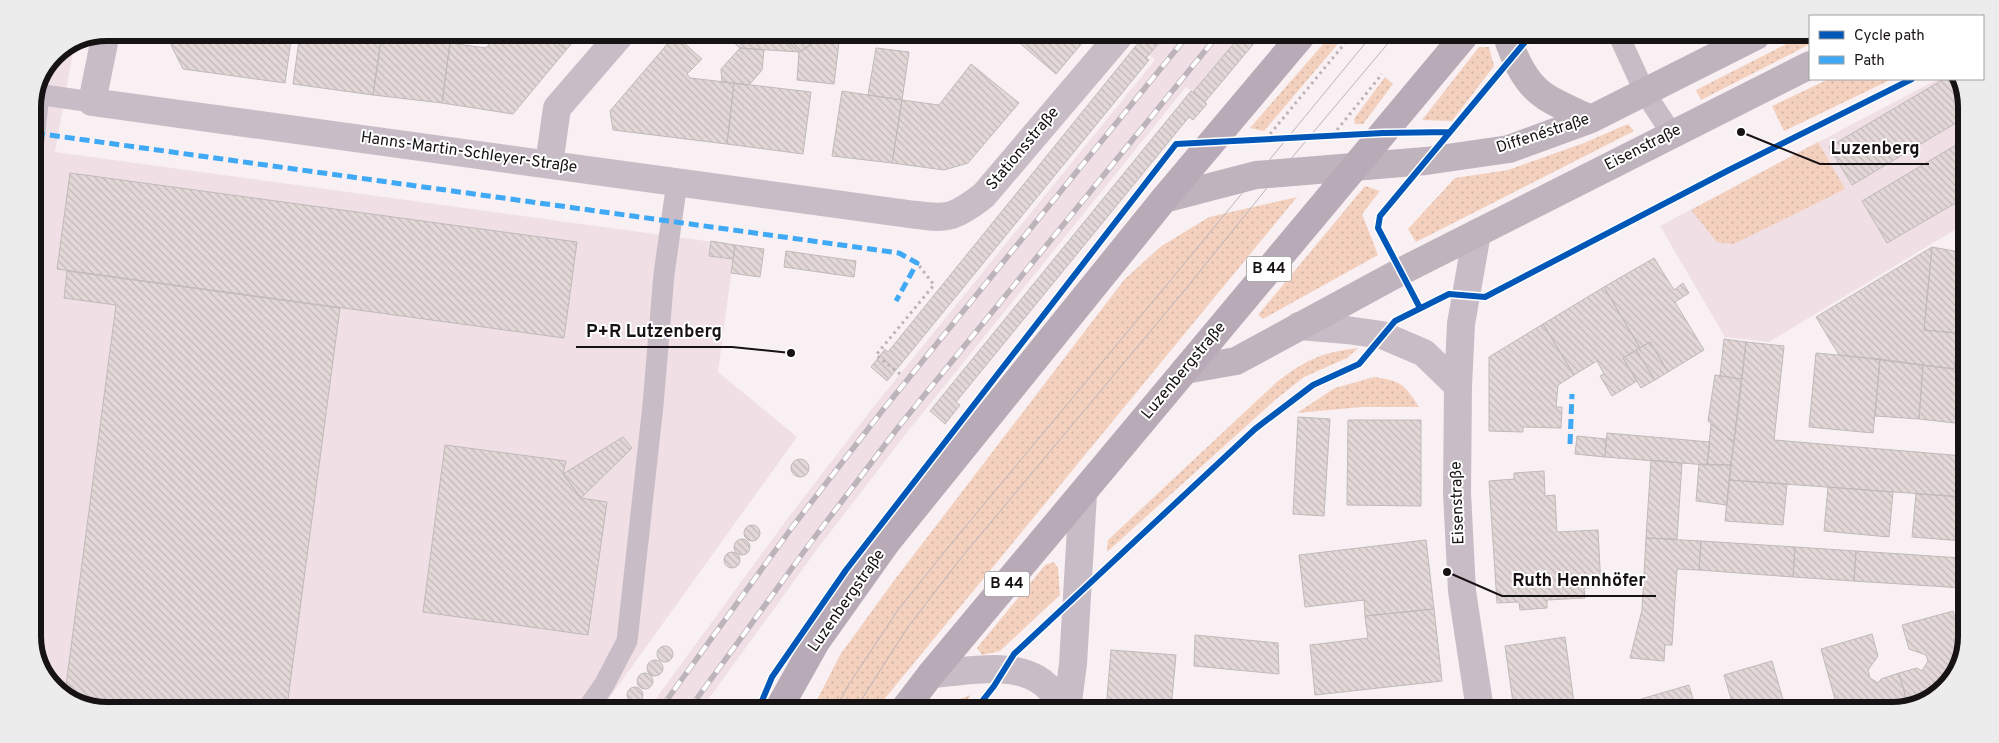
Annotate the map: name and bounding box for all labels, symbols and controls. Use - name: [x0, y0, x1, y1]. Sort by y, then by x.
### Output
- legend: [1809, 15, 1984, 80]
- text: Cycle path: [1854, 27, 1925, 46]
- text: Path: [1854, 52, 1885, 71]
- street label: Stationsstraße: [982, 103, 1064, 195]
- street label: Diffenéstraße: [1494, 110, 1592, 158]
- street label: Eisenstraße: [1601, 120, 1685, 176]
- street label: Hanns-Martin-Schleyer-Straße: [359, 128, 579, 178]
- callout: Luzenberg: [1820, 131, 1929, 164]
- text: Luzenberg: [1830, 138, 1920, 161]
- road number: B 44: [1246, 256, 1292, 282]
- callout: P+R Lutzenberg: [576, 314, 732, 347]
- street label: Luzenbergstraße: [1137, 318, 1231, 424]
- text: P+R Lutzenberg: [586, 321, 722, 344]
- street label: Eisenstraße: [1447, 461, 1469, 545]
- street label: Luzenbergstraße: [804, 546, 890, 656]
- callout: Ruth Hennhöfer: [1502, 563, 1656, 596]
- text: Ruth Hennhöfer: [1512, 570, 1646, 593]
- road number: B 44: [984, 572, 1030, 596]

